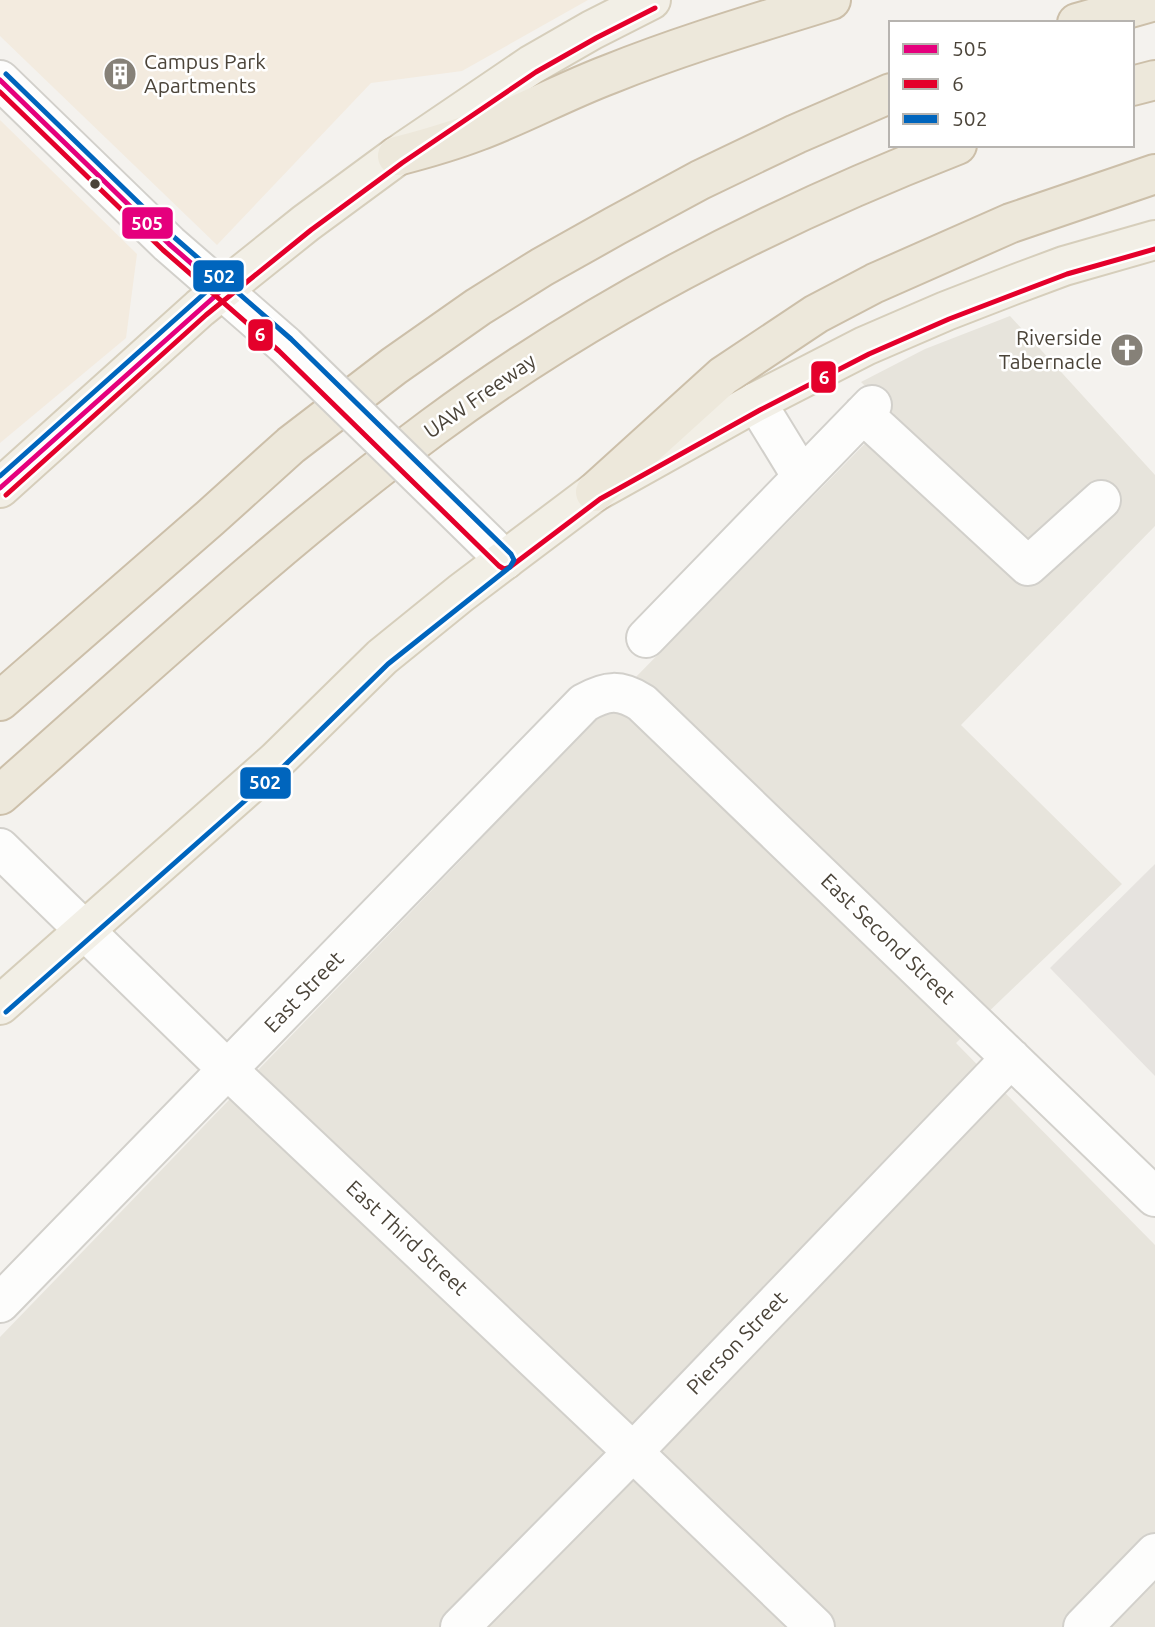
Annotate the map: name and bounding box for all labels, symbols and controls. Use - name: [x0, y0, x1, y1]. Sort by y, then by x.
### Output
- legend: [889, 21, 1134, 147]
- text: 505: [952, 36, 988, 60]
- place label: Campus Park Apartments: [144, 49, 266, 97]
- building icon: Campus Park Apartments: [101, 55, 139, 93]
- text: 6: [952, 71, 964, 95]
- text: 502: [952, 106, 988, 130]
- unlabelled marker: [88, 177, 102, 191]
- line badge: 505: [121, 206, 174, 240]
- text: 505: [131, 212, 163, 234]
- line badge: 502: [192, 259, 245, 293]
- text: 502: [203, 265, 235, 287]
- line badge: 6: [247, 318, 274, 352]
- text: 6: [255, 323, 265, 345]
- place label: Riverside Tabernacle: [999, 325, 1102, 373]
- church icon: Riverside Tabernacle: [1108, 331, 1146, 369]
- street label: UAW Freeway: [419, 348, 540, 443]
- line badge: 6: [810, 360, 837, 394]
- text: 6: [819, 366, 829, 388]
- line badge: 502: [239, 766, 292, 800]
- text: 502: [249, 771, 281, 793]
- street label: East Second Street: [817, 868, 961, 1008]
- street label: East Street: [259, 946, 348, 1037]
- street label: East Third Street: [342, 1175, 473, 1300]
- street label: Pierson Street: [681, 1286, 791, 1399]

